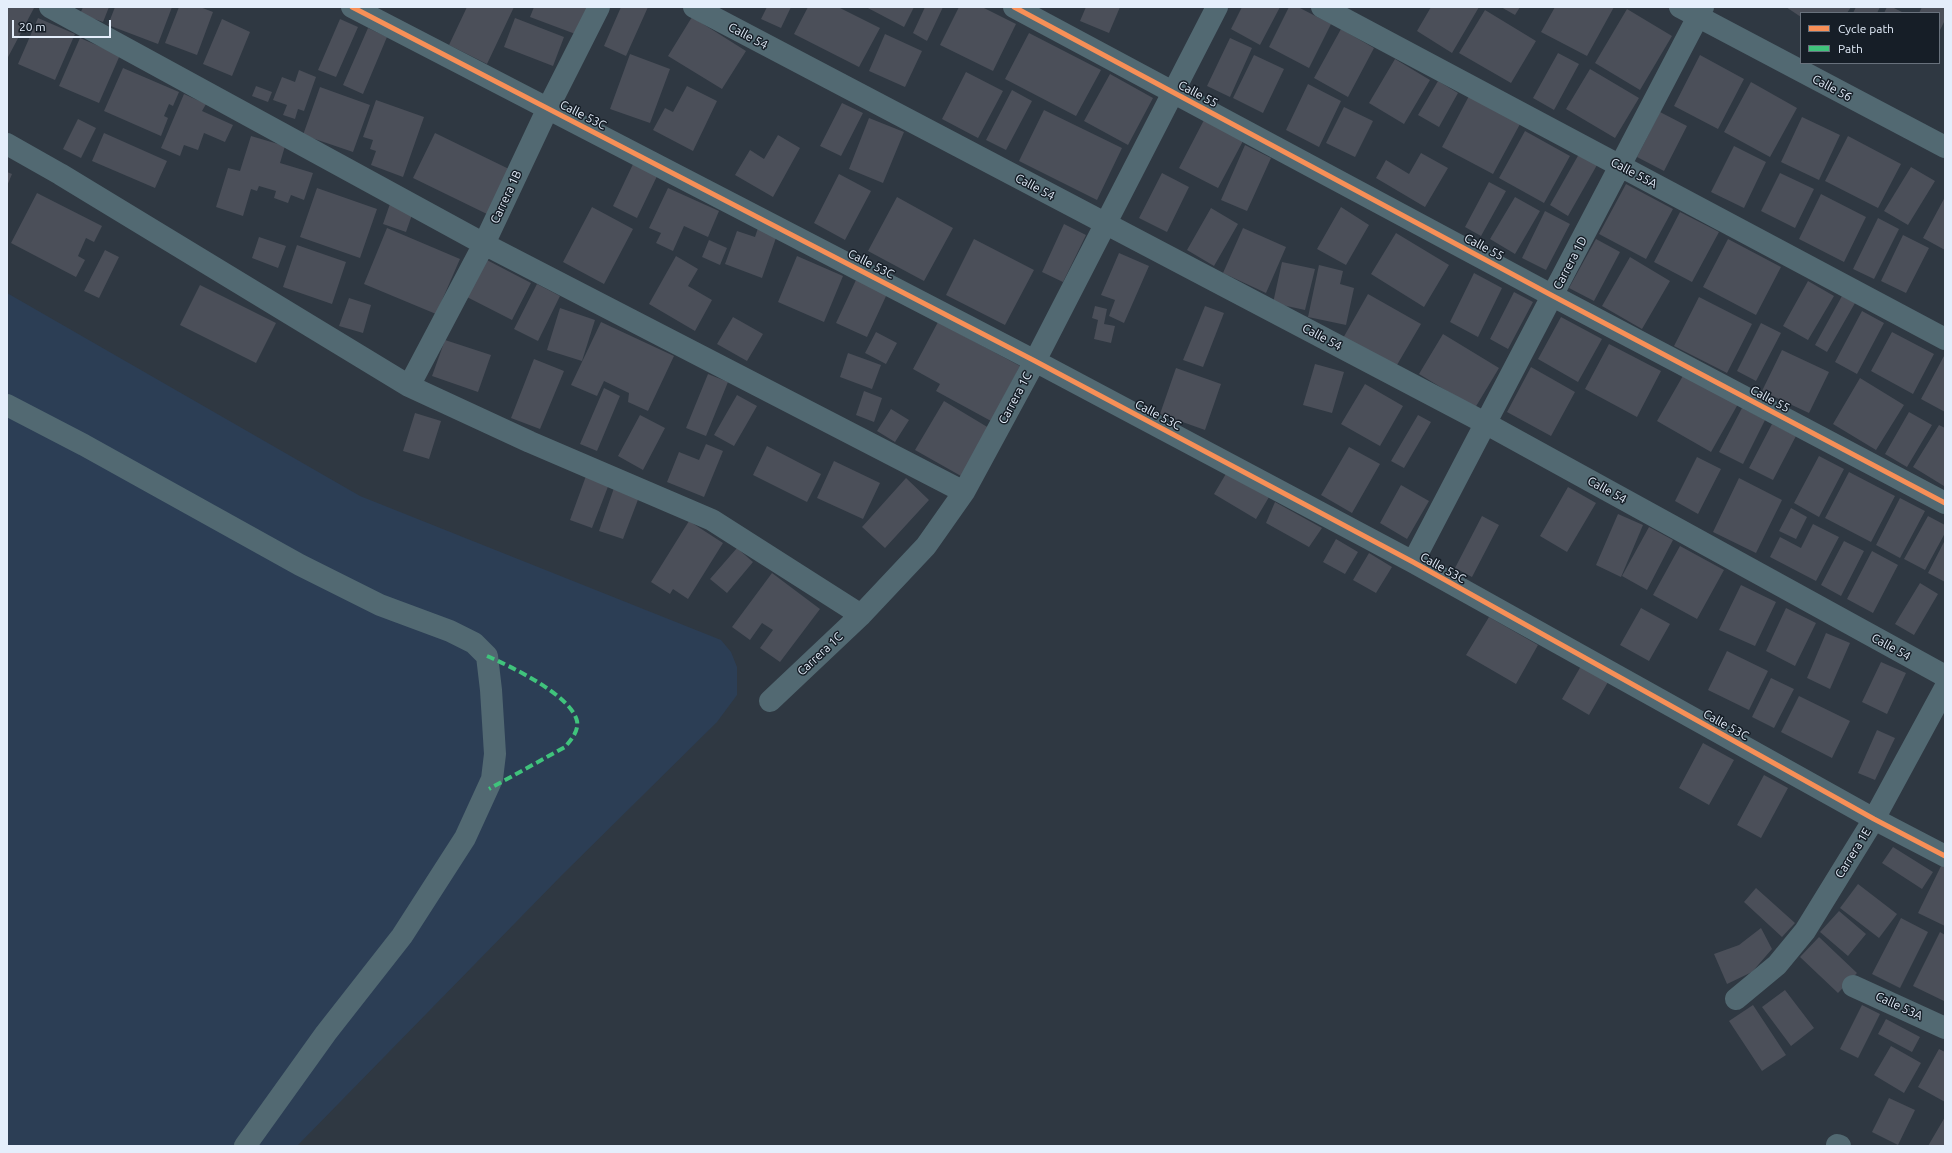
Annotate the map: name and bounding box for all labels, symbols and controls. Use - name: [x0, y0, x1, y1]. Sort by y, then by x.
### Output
- scale bar: [14, 12, 113, 38]
- legend: [1800, 12, 1940, 64]
- text: 20 m: [19, 20, 46, 33]
- street label: Calle 54: [726, 20, 770, 52]
- text: Cycle path: [1838, 22, 1894, 35]
- text: Path: [1838, 42, 1863, 55]
- street label: Calle 56: [1810, 72, 1854, 104]
- street label: Calle 55: [1176, 78, 1220, 110]
- street label: Calle 53C: [557, 97, 609, 133]
- street label: Calle 55A: [1608, 155, 1660, 191]
- street label: Carrera 1B: [487, 168, 525, 226]
- street label: Calle 54: [1013, 171, 1057, 203]
- street label: Calle 55: [1462, 231, 1506, 263]
- street label: Carrera 1D: [1550, 234, 1590, 292]
- street label: Calle 53C: [845, 246, 897, 282]
- street label: Calle 54: [1300, 321, 1344, 353]
- street label: Carrera 1C: [995, 370, 1035, 426]
- street label: Calle 55: [1748, 383, 1792, 415]
- street label: Calle 53C: [1133, 397, 1183, 433]
- street label: Calle 54: [1585, 473, 1629, 507]
- street label: Calle 53C: [1418, 550, 1468, 586]
- street label: Carrera 1C: [794, 629, 846, 679]
- street label: Calle 54: [1869, 630, 1913, 664]
- street label: Calle 53C: [1701, 707, 1751, 743]
- street label: Carrera 1E: [1832, 825, 1874, 881]
- street label: Calle 53A: [1873, 989, 1925, 1023]

